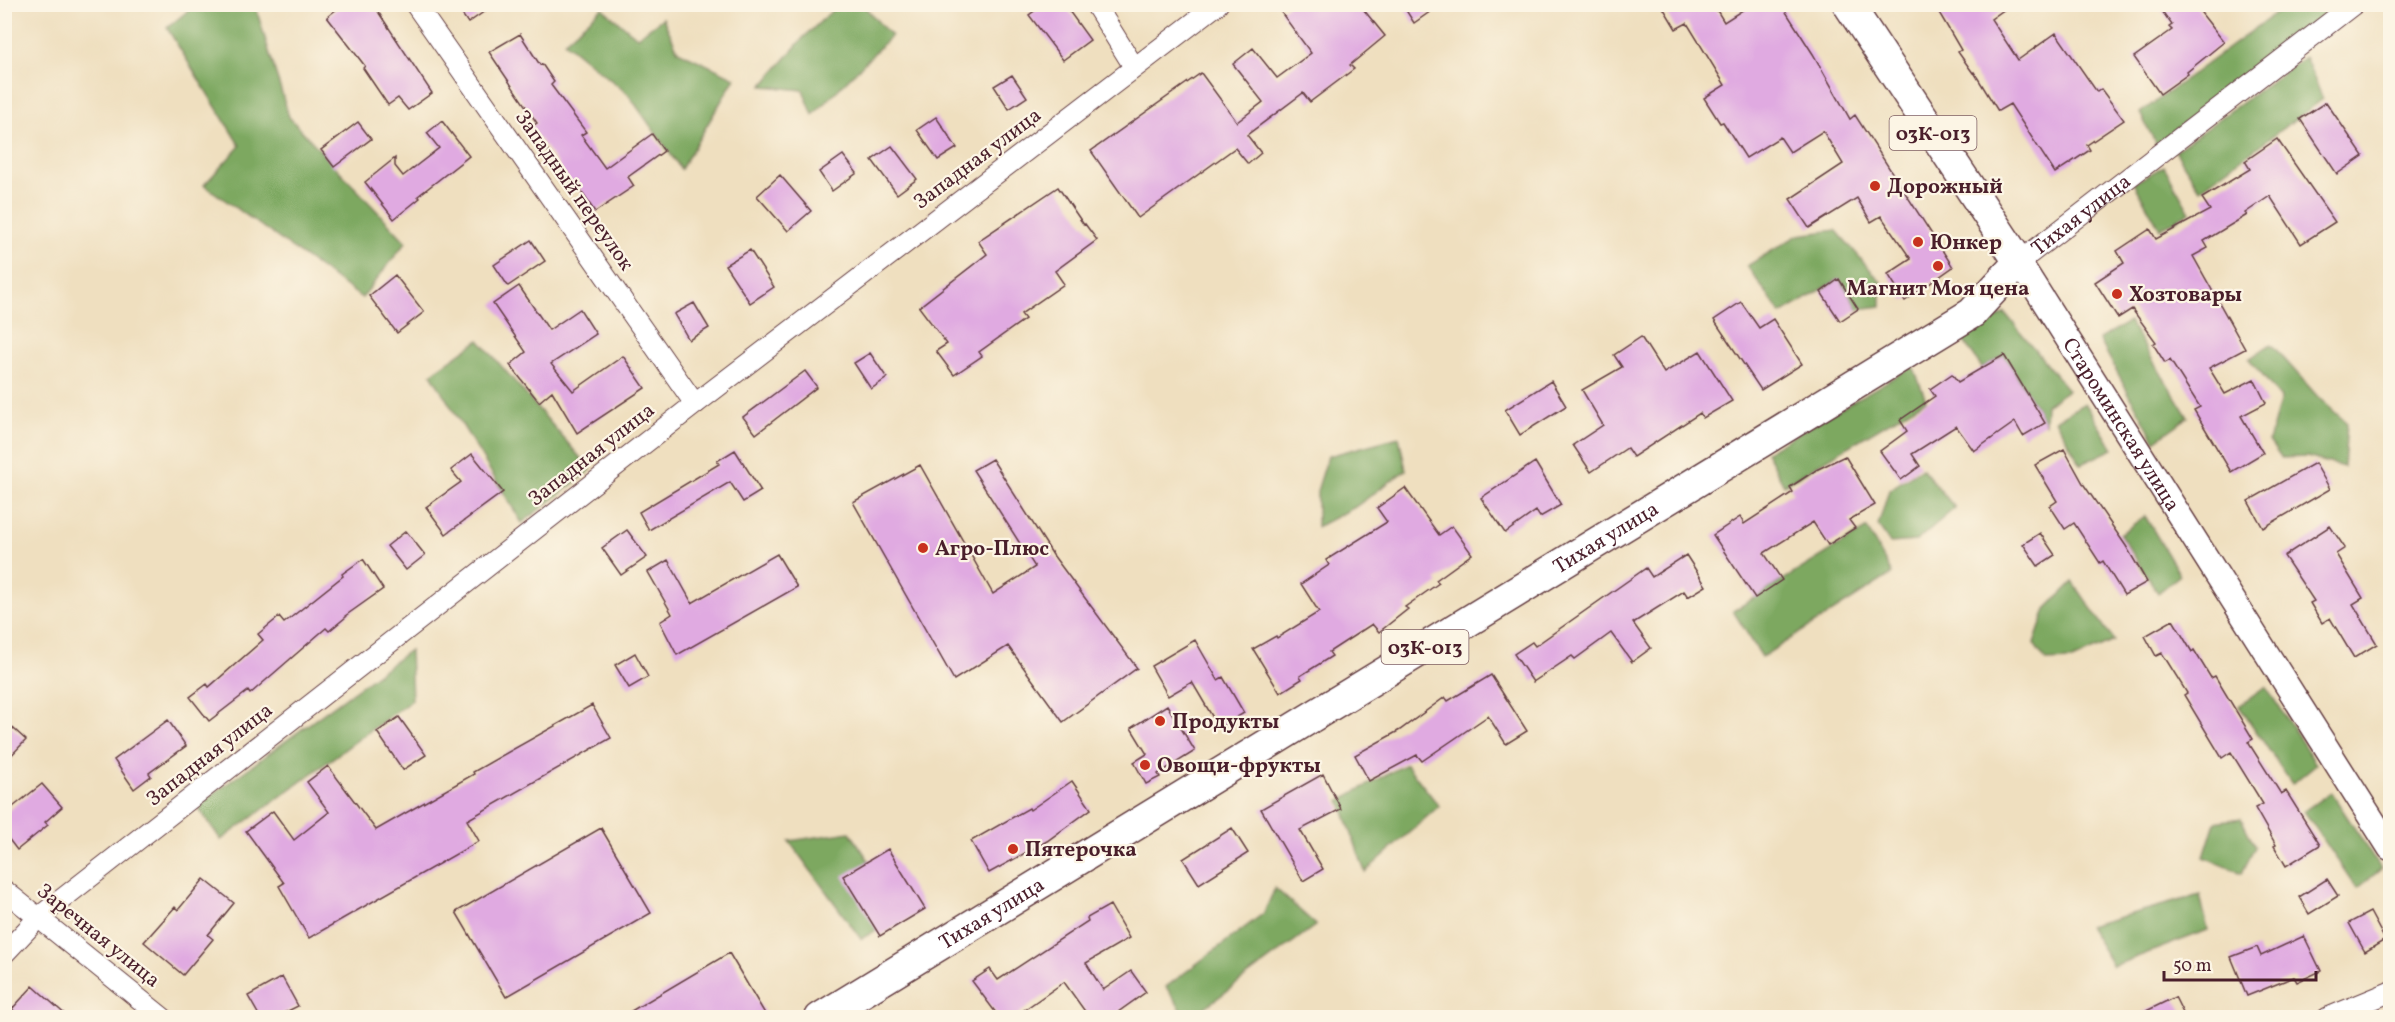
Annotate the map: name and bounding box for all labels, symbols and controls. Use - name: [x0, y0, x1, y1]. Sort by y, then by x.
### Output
- street label: Западная улица: [908, 102, 1048, 217]
- street label: Западный переулок: [507, 105, 640, 277]
- road number: 03К-013: [1890, 116, 1976, 150]
- street label: Тихая улица: [2026, 168, 2138, 263]
- place label: Дорожный: [1887, 173, 2003, 202]
- marker: Дорожный: [1868, 179, 1882, 193]
- place label: Юнкер: [1930, 229, 2002, 258]
- marker: Юнкер: [1911, 235, 1925, 249]
- marker: Магнит Моя цена: [1931, 259, 1945, 273]
- place label: Магнит Моя цена: [1847, 275, 2029, 304]
- place label: Хозтовары: [2129, 281, 2242, 310]
- marker: Хозтовары: [2110, 287, 2124, 301]
- street label: Староминская улица: [2055, 333, 2186, 517]
- street label: Западная улица: [523, 397, 661, 514]
- street label: Тихая улица: [1548, 495, 1665, 582]
- place label: Агро-Плюс: [935, 535, 1049, 564]
- marker: Агро-Плюс: [916, 541, 930, 555]
- road number: 03К-013: [1382, 630, 1468, 664]
- street label: Западная улица: [141, 697, 279, 814]
- place label: Продукты: [1172, 708, 1279, 737]
- marker: Продукты: [1153, 714, 1167, 728]
- place label: Овощи-фрукты: [1157, 752, 1321, 781]
- marker: Овощи-фрукты: [1138, 758, 1152, 772]
- place label: Пятерочка: [1025, 836, 1137, 865]
- marker: Пятерочка: [1006, 842, 1020, 856]
- street label: Тихая улица: [934, 871, 1050, 958]
- street label: Заречная улица: [30, 877, 166, 995]
- scale bar: [2164, 944, 2316, 982]
- text: 50 m: [2173, 954, 2212, 979]

